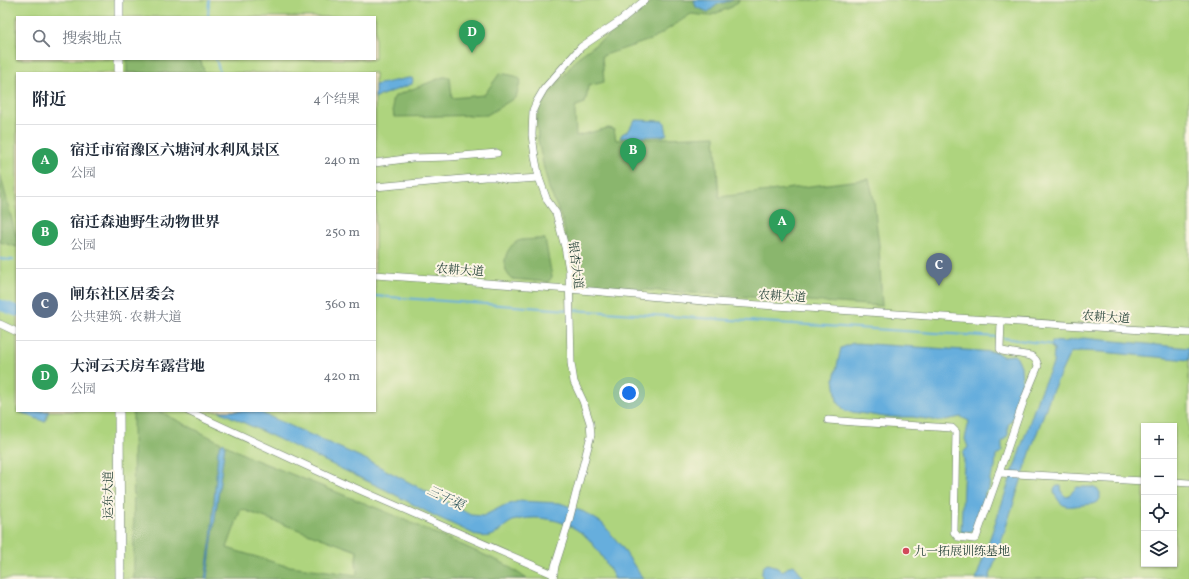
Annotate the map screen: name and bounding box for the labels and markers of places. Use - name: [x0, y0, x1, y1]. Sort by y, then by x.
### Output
- pin: D: [459, 20, 485, 53]
- pin: B: [620, 138, 646, 171]
- pin: A: [769, 209, 795, 242]
- pin: C: [926, 253, 952, 286]
- place label: 九一拓展训练基地: [914, 544, 1010, 560]
- marker: 九一拓展训练基地: [901, 546, 911, 556]

